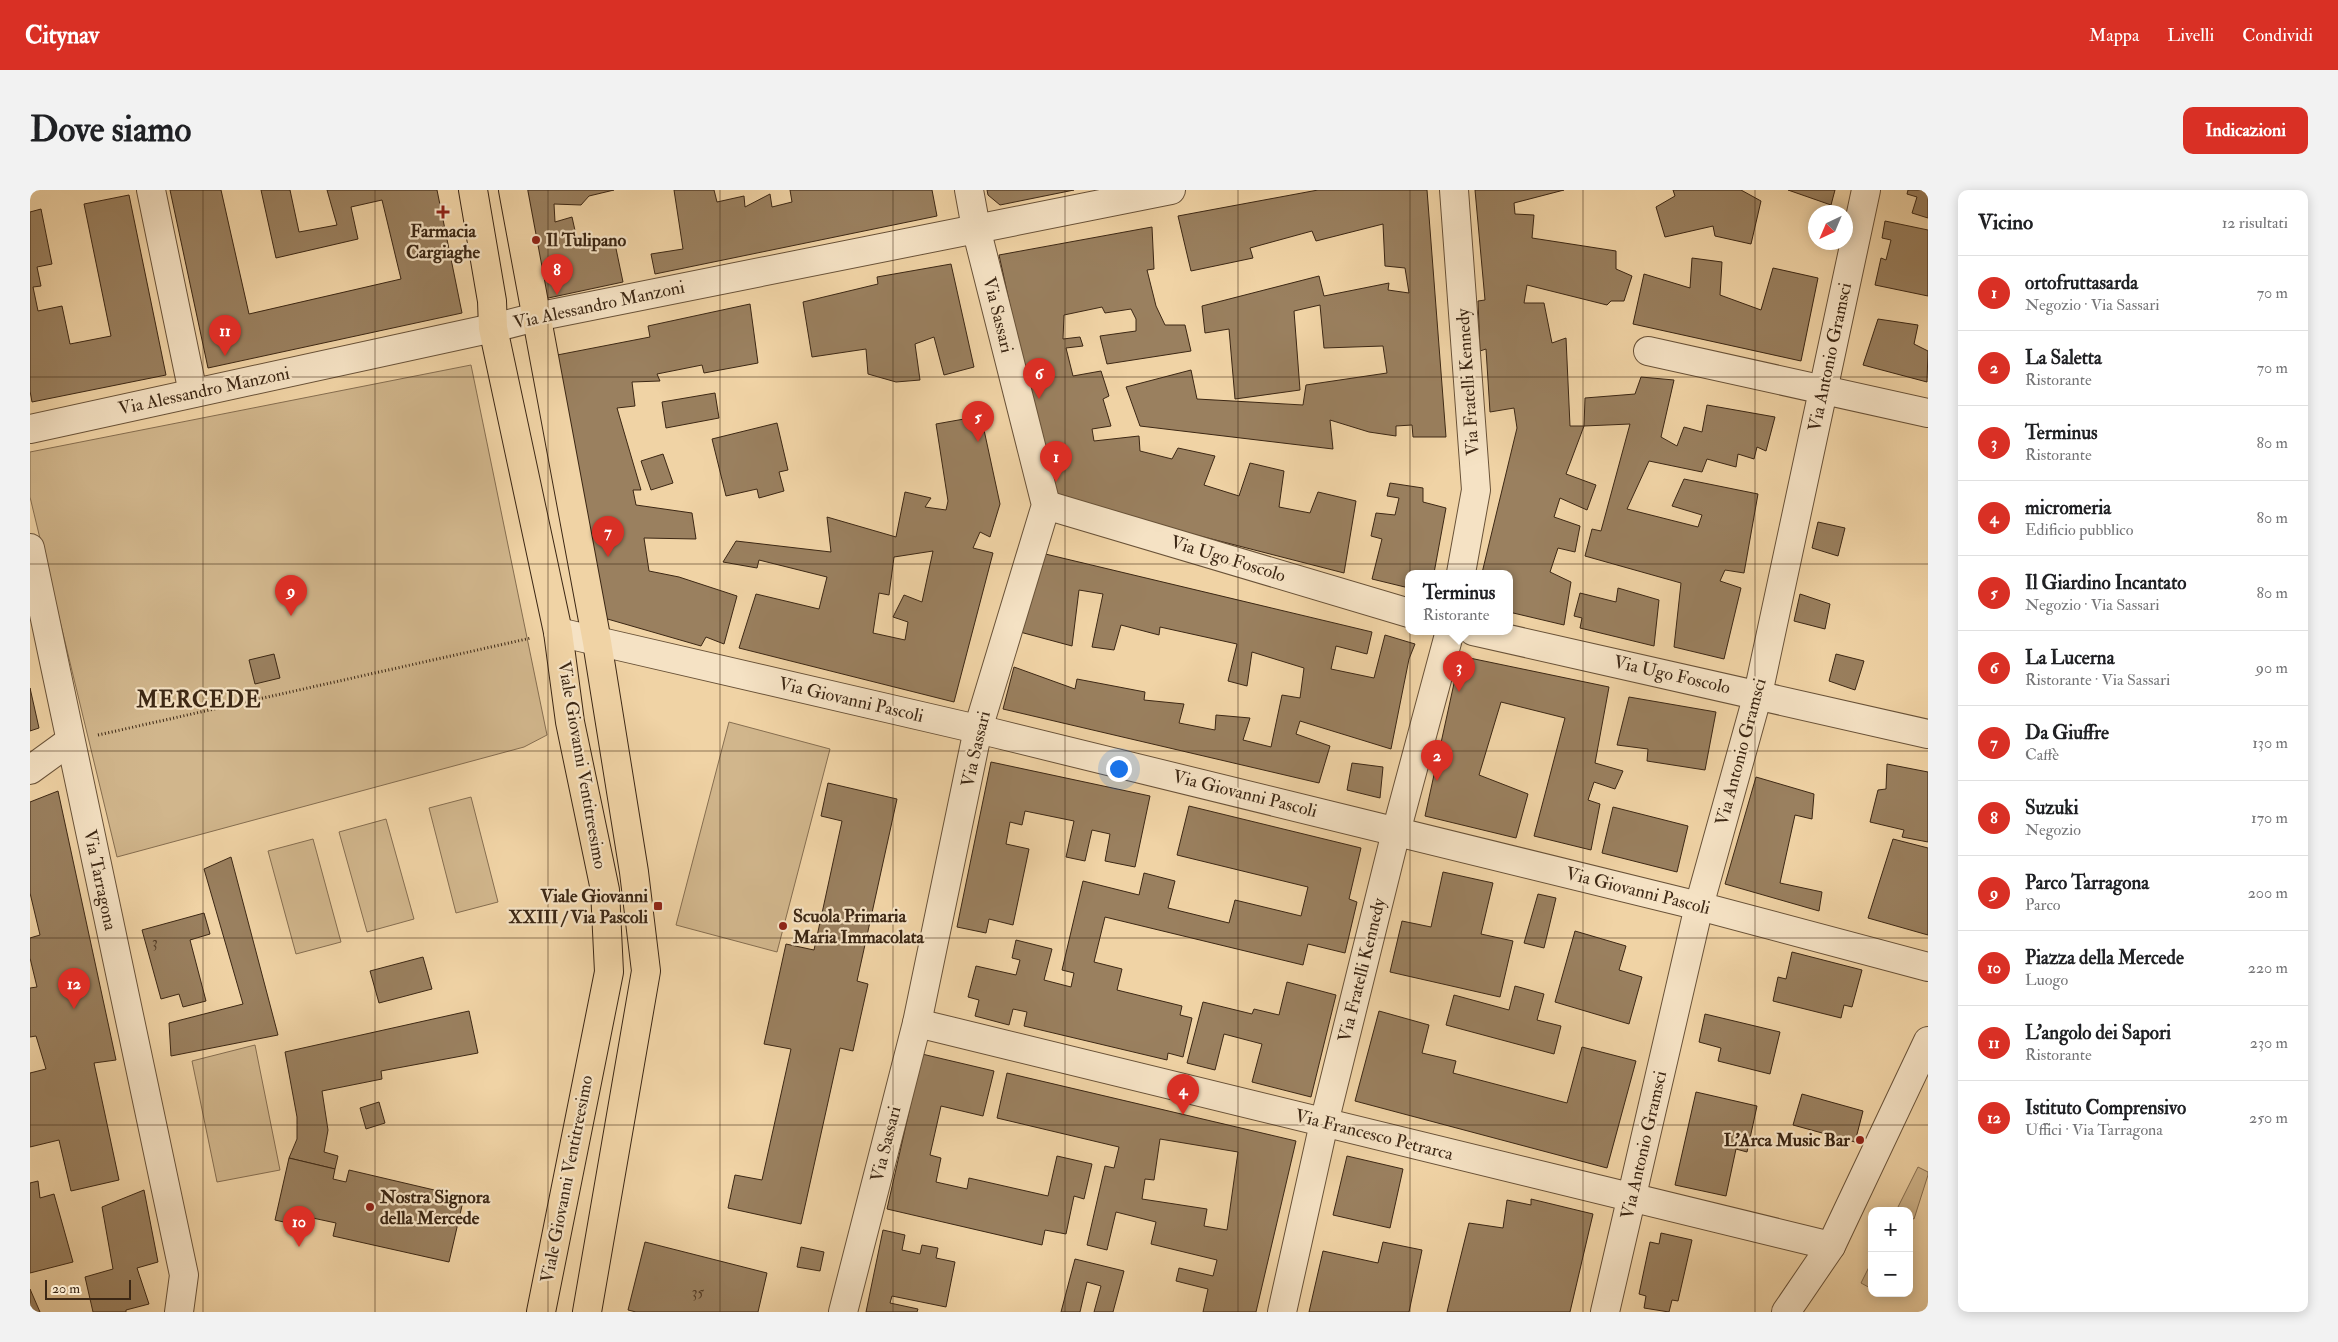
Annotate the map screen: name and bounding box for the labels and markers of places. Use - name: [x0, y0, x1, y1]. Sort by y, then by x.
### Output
- marker: Farmacia Cargiaghe: [437, 206, 449, 218]
- place label: Farmacia Cargiaghe: [406, 220, 480, 264]
- place label: Il Tulipano: [546, 229, 627, 252]
- marker: Il Tulipano: [530, 234, 542, 246]
- pin: 8: [541, 254, 573, 295]
- pin: 11: [209, 315, 241, 356]
- pin: 6: [1023, 358, 1055, 399]
- pin: 5: [962, 401, 994, 442]
- pin: 1: [1040, 441, 1072, 482]
- pin: 7: [592, 516, 624, 557]
- pin: 9: [275, 575, 307, 616]
- pin: 3: [1443, 651, 1475, 692]
- pin: 2: [1421, 740, 1453, 781]
- place label: Viale Giovanni XXIII / Via Pascoli: [508, 885, 648, 929]
- marker: Viale Giovanni XXIII / Via Pascoli: [652, 900, 664, 912]
- place label: Scuola Primaria Maria Immacolata: [792, 905, 925, 949]
- marker: Scuola Primaria Maria Immacolata: [777, 920, 789, 932]
- pin: 12: [58, 968, 90, 1009]
- pin: 4: [1167, 1074, 1199, 1115]
- place label: L'Arca Music Bar: [1724, 1129, 1850, 1152]
- marker: L'Arca Music Bar: [1854, 1134, 1866, 1146]
- place label: Nostra Signora della Mercede: [379, 1186, 490, 1230]
- marker: Nostra Signora della Mercede: [364, 1201, 376, 1213]
- pin: 10: [283, 1206, 315, 1247]

